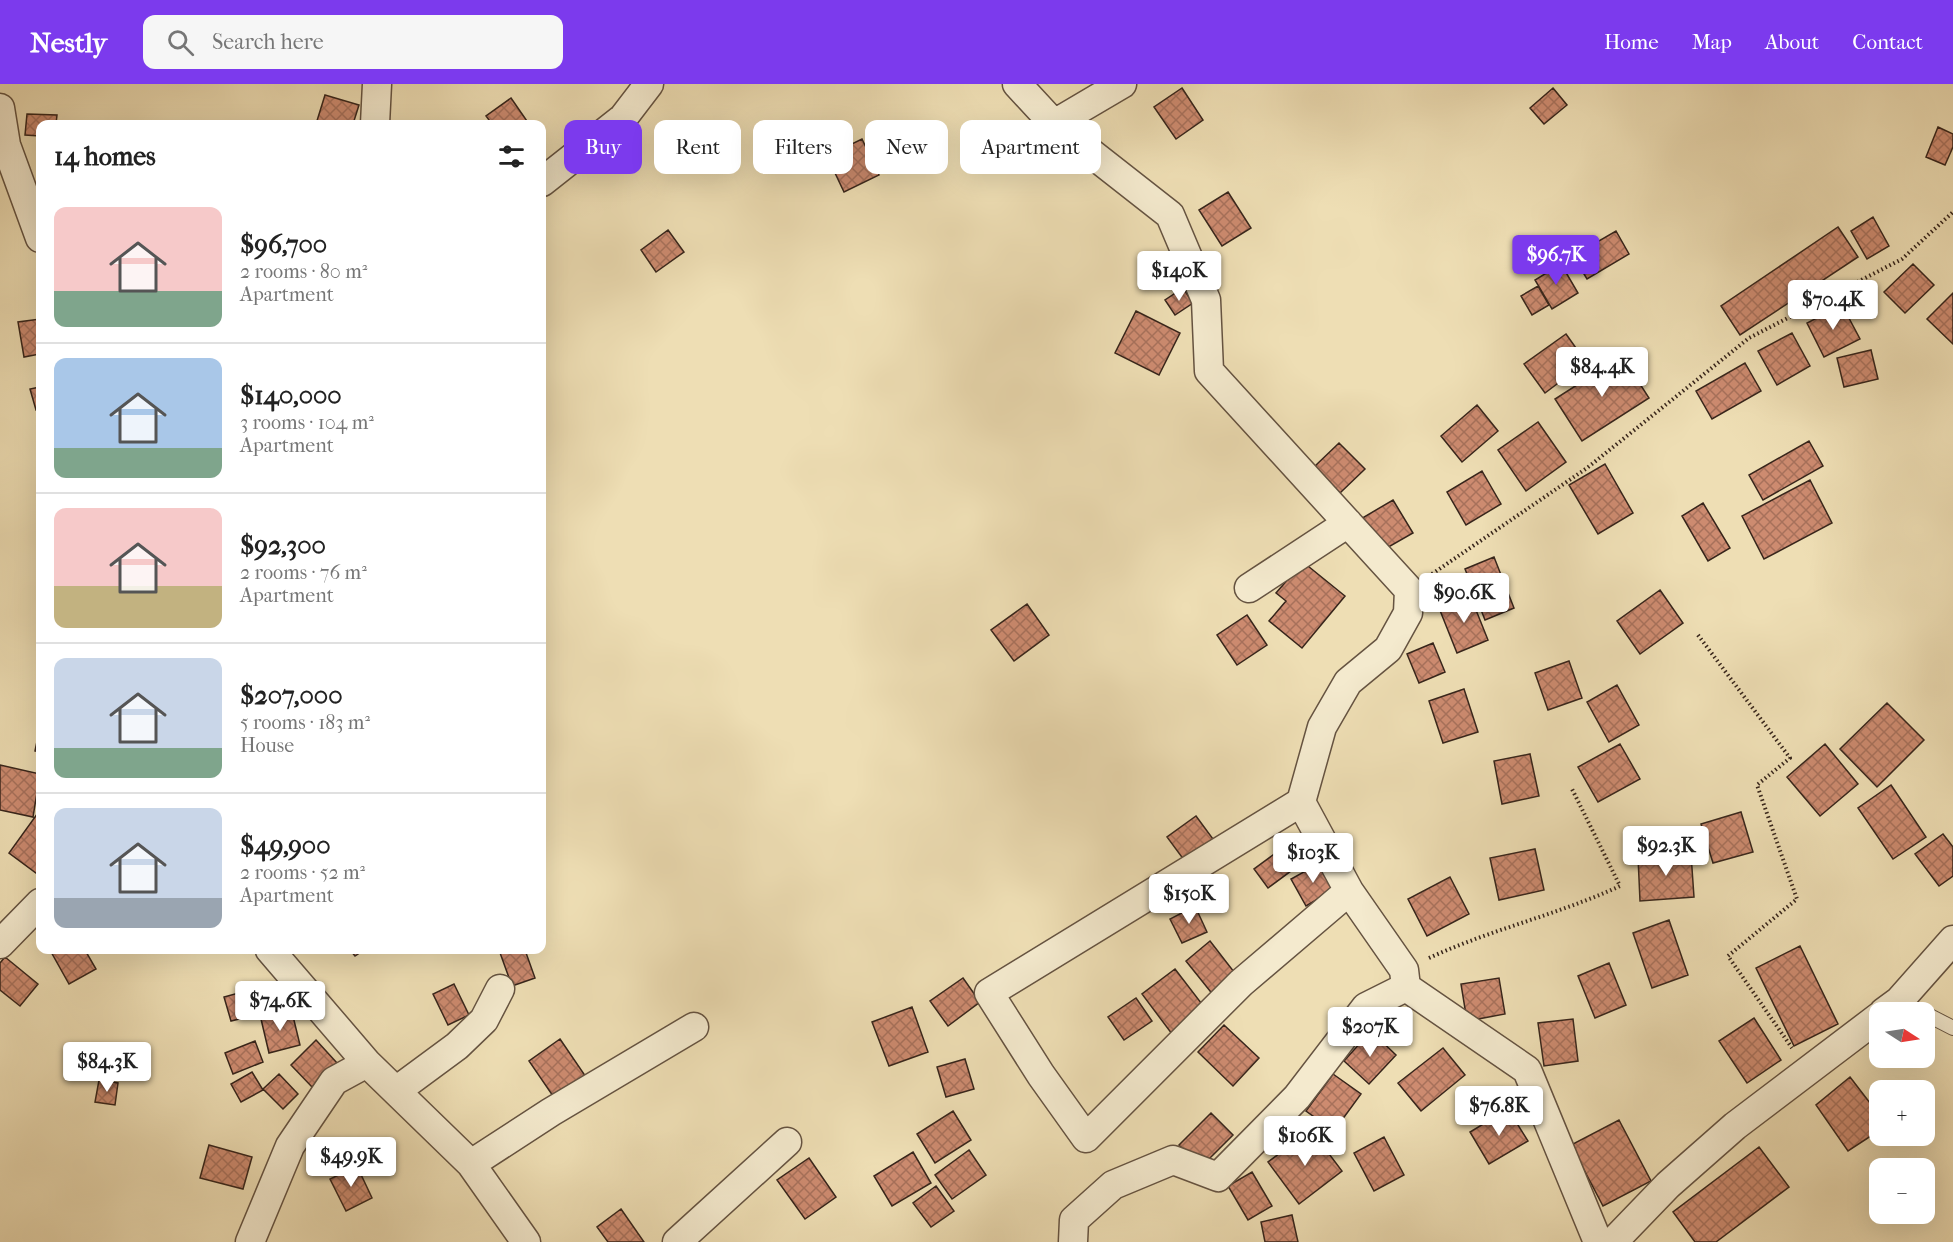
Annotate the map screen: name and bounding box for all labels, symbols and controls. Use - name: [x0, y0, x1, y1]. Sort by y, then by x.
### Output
- search box: [143, 15, 563, 69]
- text: Nestly: [30, 26, 107, 59]
- icon: search: [164, 26, 197, 59]
- text: Search here: [212, 29, 324, 55]
- text: Home: [1604, 30, 1659, 54]
- text: Map: [1692, 30, 1732, 54]
- text: About: [1765, 30, 1819, 54]
- text: Contact: [1852, 30, 1923, 54]
- chip: Buy: [564, 120, 642, 174]
- chip: Rent: [654, 120, 741, 174]
- chip: Filters: [753, 120, 853, 174]
- chip: New: [865, 120, 948, 174]
- chip: Apartment: [960, 120, 1101, 174]
- icon: filters: [495, 140, 528, 173]
- text: 14 homes: [54, 141, 156, 172]
- text: $96,700: [240, 229, 327, 260]
- icon: home: [102, 231, 174, 303]
- pin: $96.7K: [1507, 235, 1605, 286]
- text: $96.7K: [1526, 243, 1586, 266]
- pin: $140K: [1137, 251, 1221, 302]
- text: $140K: [1151, 259, 1207, 282]
- text: 2 rooms · 80 m²: [240, 260, 367, 283]
- pin: $70.4K: [1784, 280, 1882, 331]
- text: Apartment: [240, 283, 334, 306]
- text: $70.4K: [1802, 288, 1864, 311]
- pin: $84.4K: [1553, 347, 1651, 398]
- text: $84.4K: [1570, 355, 1634, 378]
- text: $140,000: [240, 380, 342, 411]
- icon: home: [102, 382, 174, 454]
- text: 3 rooms · 104 m²: [240, 411, 374, 434]
- text: Apartment: [240, 434, 334, 457]
- text: $92,300: [240, 530, 326, 561]
- icon: home: [102, 532, 174, 604]
- text: 2 rooms · 76 m²: [240, 561, 367, 584]
- pin: $90.6K: [1415, 573, 1513, 624]
- text: $90.6K: [1433, 581, 1495, 604]
- text: Apartment: [240, 584, 334, 607]
- text: $207,000: [240, 680, 343, 711]
- icon: home: [102, 682, 174, 754]
- text: 5 rooms · 183 m²: [240, 711, 370, 734]
- text: House: [240, 734, 294, 757]
- pin: $92.3K: [1617, 826, 1715, 877]
- text: $49,900: [240, 830, 331, 861]
- icon: home: [102, 832, 174, 904]
- pin: $103K: [1271, 833, 1355, 884]
- text: $92.3K: [1637, 834, 1695, 857]
- text: $103K: [1287, 841, 1339, 864]
- text: 2 rooms · 52 m²: [240, 861, 365, 884]
- pin: $150K: [1147, 874, 1231, 925]
- text: $150K: [1163, 882, 1215, 905]
- text: Apartment: [240, 884, 334, 907]
- pin: $74.6K: [231, 981, 329, 1032]
- text: $74.6K: [249, 989, 311, 1012]
- north arrow: [1869, 1002, 1935, 1068]
- map controls: [1869, 1002, 1935, 1224]
- pin: $207K: [1328, 1007, 1412, 1058]
- text: $207K: [1342, 1015, 1398, 1038]
- pin: $84.3K: [58, 1042, 156, 1093]
- text: $84.3K: [77, 1050, 137, 1073]
- button: +: [1869, 1080, 1935, 1146]
- pin: $76.8K: [1450, 1086, 1548, 1137]
- text: $76.8K: [1469, 1094, 1529, 1117]
- pin: $106K: [1263, 1116, 1347, 1167]
- text: $106K: [1278, 1124, 1332, 1147]
- pin: $49.9K: [302, 1137, 400, 1188]
- text: $49.9K: [320, 1145, 382, 1168]
- button: −: [1869, 1158, 1935, 1224]

